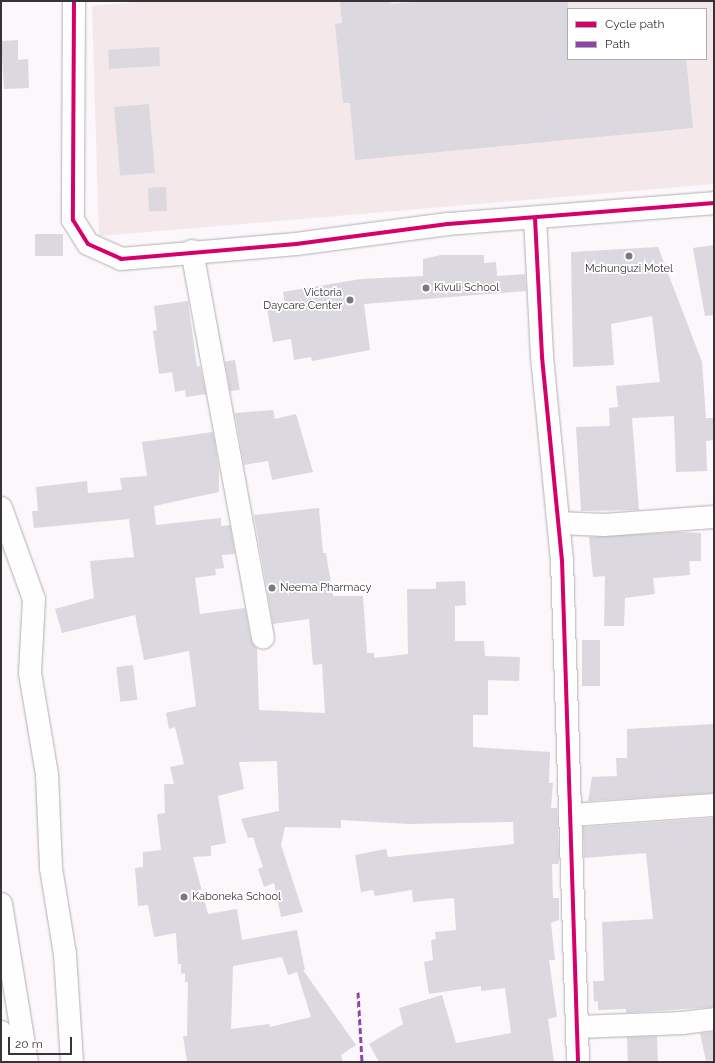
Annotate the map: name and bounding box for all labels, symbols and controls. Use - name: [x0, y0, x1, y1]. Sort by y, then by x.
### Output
- legend: [567, 8, 707, 60]
- text: Cycle path: [605, 17, 664, 31]
- text: Path: [605, 37, 630, 51]
- marker: Mchunguzi Motel: [624, 251, 634, 261]
- place label: Mchunguzi Motel: [585, 262, 673, 276]
- place label: Kivuli School: [434, 281, 499, 295]
- marker: Kivuli School: [421, 283, 431, 293]
- place label: Victoria Daycare Center: [263, 287, 342, 313]
- marker: Victoria Daycare Center: [345, 295, 355, 305]
- place label: Neema Pharmacy: [280, 581, 371, 595]
- marker: Neema Pharmacy: [267, 583, 277, 593]
- place label: Kaboneka School: [192, 890, 281, 904]
- marker: Kaboneka School: [179, 892, 189, 902]
- scale bar: [10, 1029, 74, 1055]
- text: 20 m: [15, 1037, 43, 1051]

